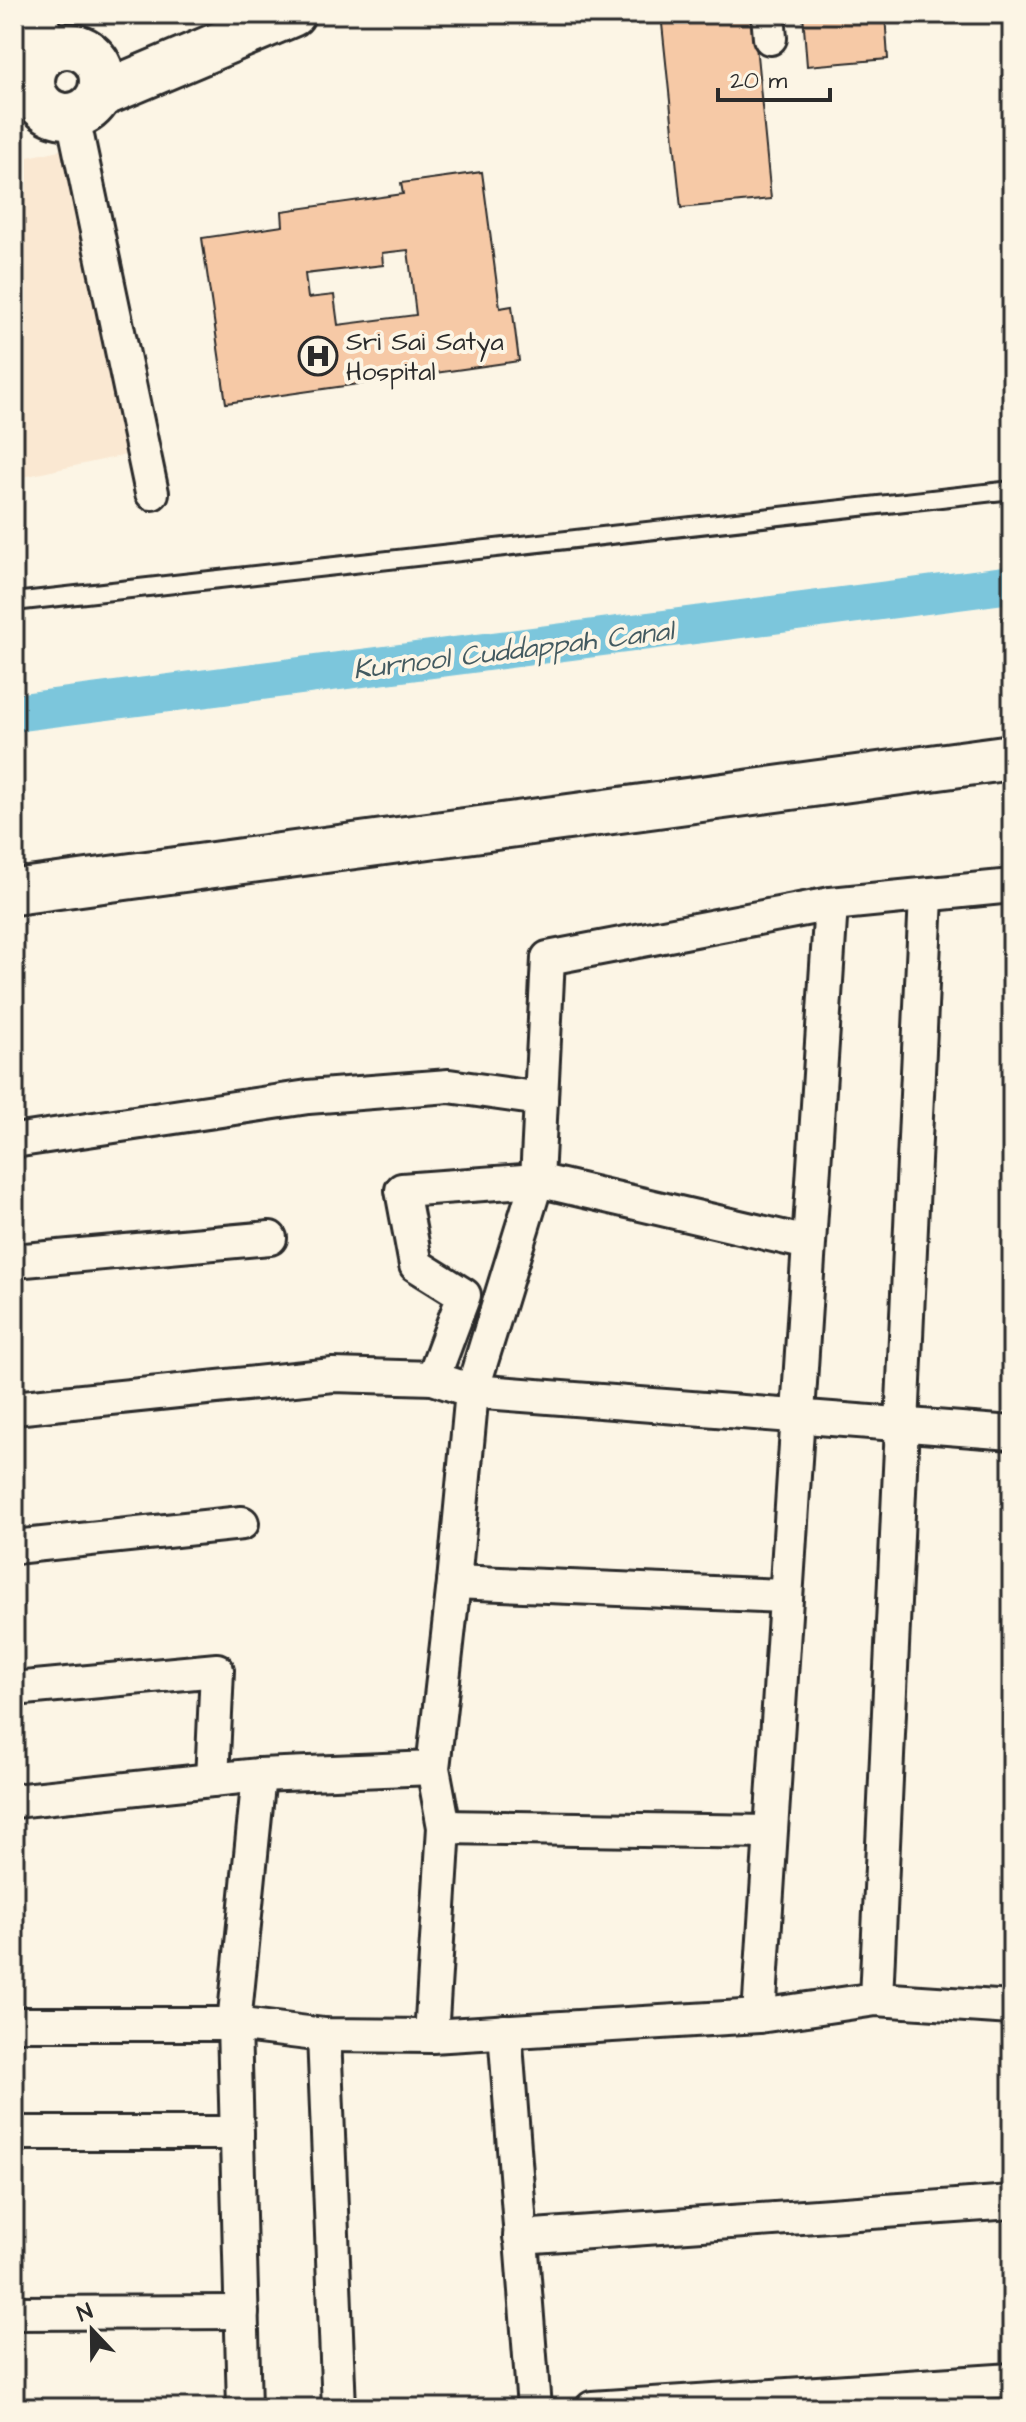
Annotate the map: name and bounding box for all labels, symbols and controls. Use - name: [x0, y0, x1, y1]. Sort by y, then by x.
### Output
- scale bar: [718, 52, 830, 102]
- text: 20 m: [730, 64, 787, 98]
- place label: Sri Sai Satya Hospital: [346, 324, 504, 390]
- hospital icon: Sri Sai Satya Hospital: [297, 335, 339, 377]
- water label: Kurnool Cuddappah Canal: [351, 611, 679, 689]
- north arrow: [52, 2290, 132, 2370]
- text: N: [73, 2296, 97, 2330]

